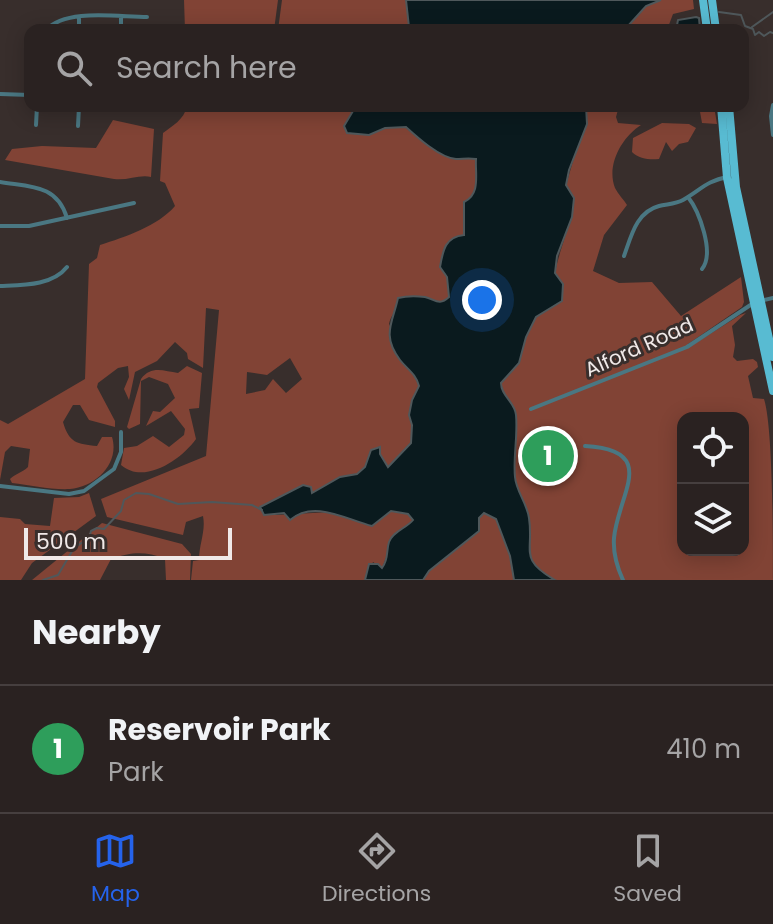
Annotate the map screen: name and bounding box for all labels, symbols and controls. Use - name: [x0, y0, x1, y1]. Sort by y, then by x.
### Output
- search box: [24, 24, 749, 112]
- icon: search: [52, 46, 96, 90]
- text: Search here: [116, 46, 297, 89]
- your location: [462, 280, 502, 320]
- street label: Alford Road: [580, 311, 698, 383]
- map controls: [677, 412, 749, 556]
- button: locate: [677, 412, 749, 484]
- pin: 1: [522, 426, 574, 486]
- button: layers: [677, 484, 749, 556]
- scale bar: [24, 524, 232, 560]
- text: 500 m: [36, 526, 106, 557]
- text: Nearby: [32, 608, 161, 656]
- text: Reservoir Park: [108, 708, 331, 751]
- text: 1: [53, 731, 63, 767]
- text: 410 m: [666, 731, 741, 767]
- text: Park: [108, 754, 164, 790]
- tab: Map: [91, 829, 140, 910]
- tab: Directions: [322, 829, 431, 910]
- tab: Saved: [613, 829, 682, 910]

